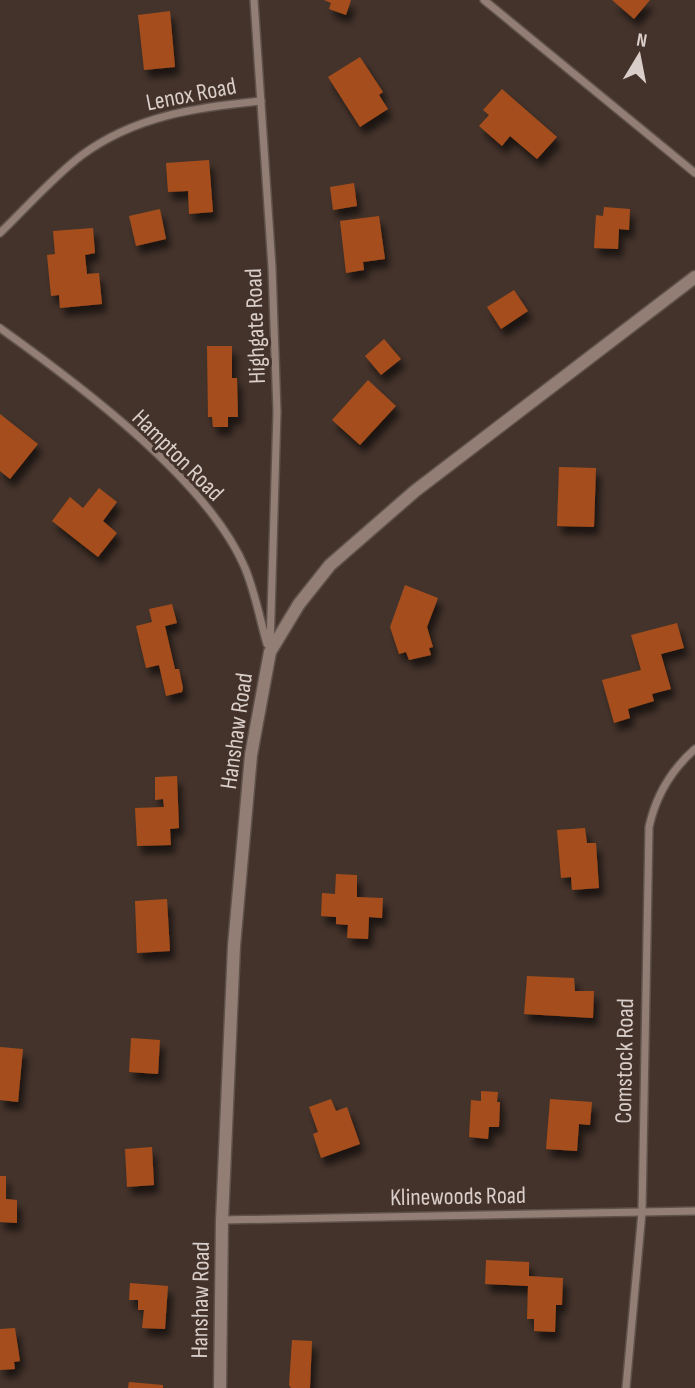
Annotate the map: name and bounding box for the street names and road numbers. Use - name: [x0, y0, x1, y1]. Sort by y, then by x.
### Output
- street label: Lenox Road: [144, 72, 239, 117]
- street label: Highgate Road: [239, 268, 272, 384]
- street label: Hampton Road: [126, 403, 230, 507]
- street label: Hanshaw Road: [214, 671, 259, 791]
- street label: Comstock Road: [609, 998, 640, 1124]
- street label: Klinewoods Road: [390, 1181, 526, 1212]
- street label: Hanshaw Road: [185, 1241, 216, 1359]

